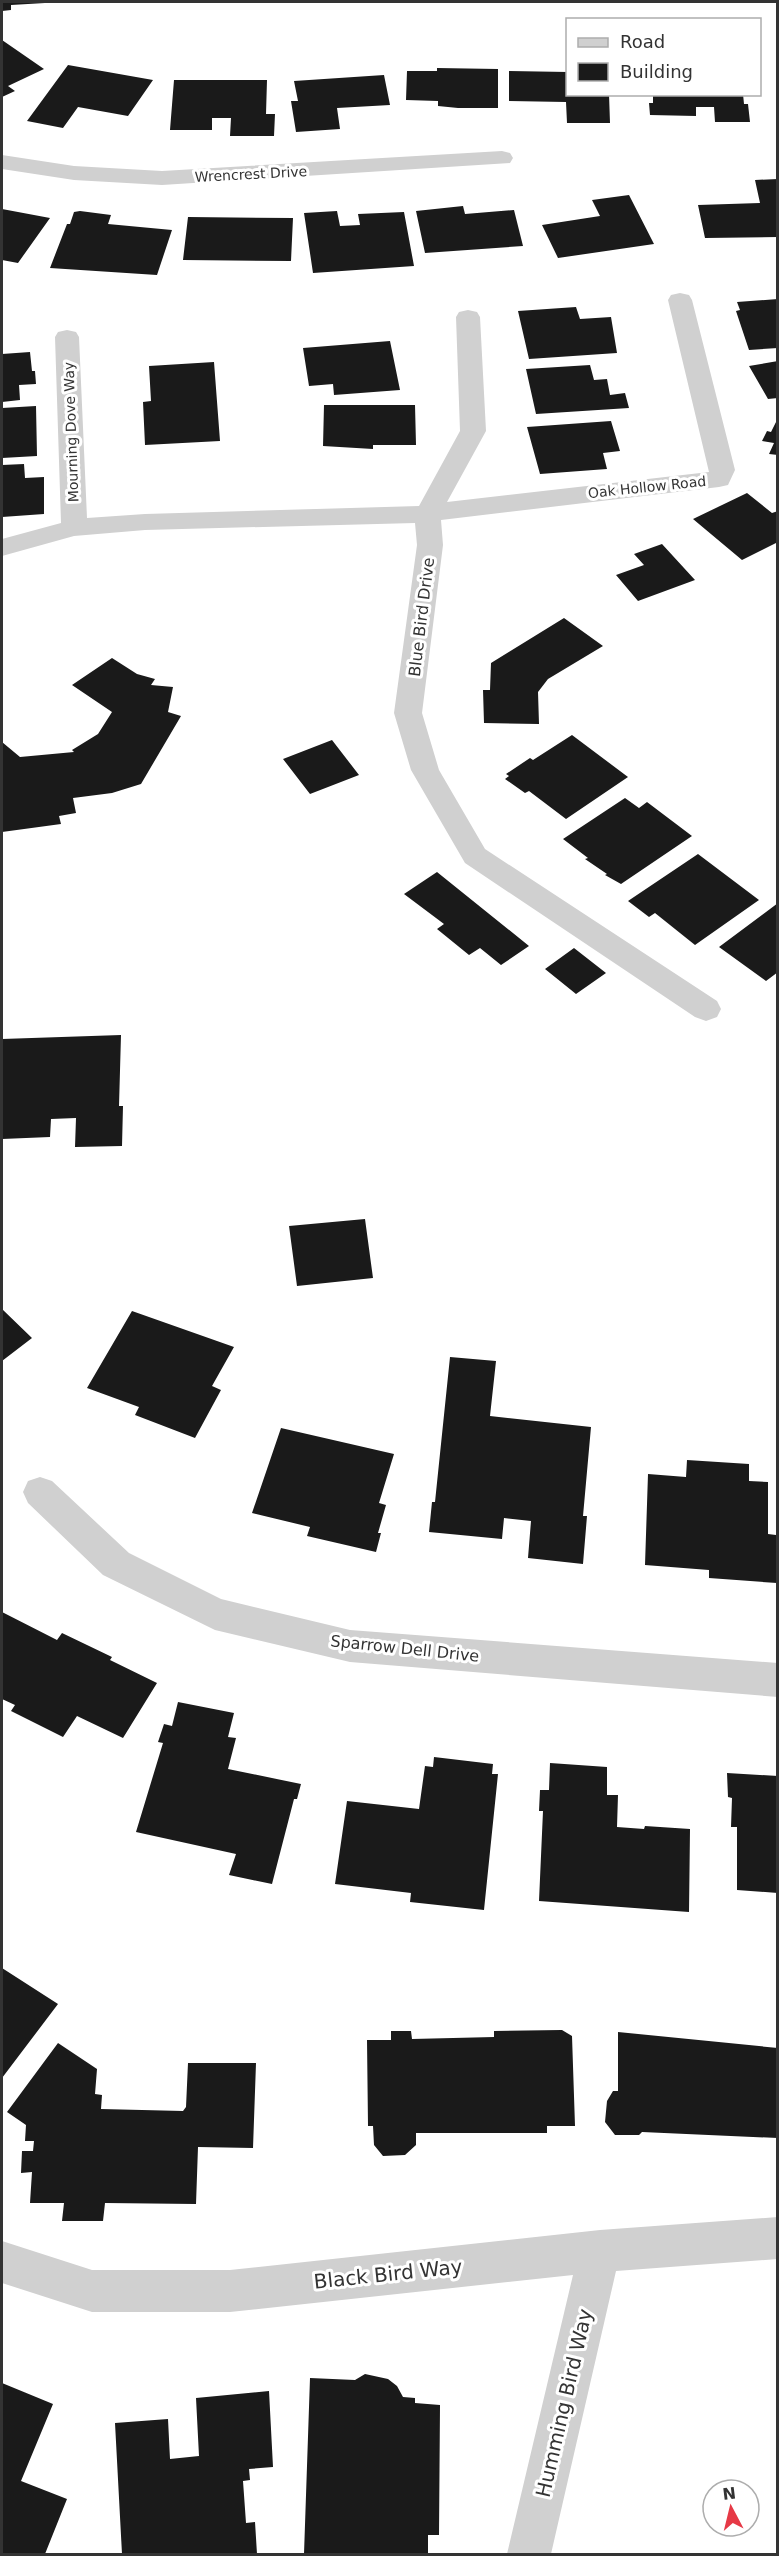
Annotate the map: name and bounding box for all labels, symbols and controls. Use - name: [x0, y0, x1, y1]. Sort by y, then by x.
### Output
- legend: [566, 18, 761, 96]
- text: Road: [620, 31, 665, 52]
- text: Building: [620, 61, 693, 82]
- street label: Wrencrest Drive: [194, 163, 308, 185]
- street label: Mourning Dove Way: [61, 362, 81, 502]
- street label: Oak Hollow Road: [587, 473, 707, 501]
- street label: Blue Bird Drive: [405, 556, 438, 678]
- street label: Sparrow Dell Drive: [330, 1631, 480, 1666]
- street label: Black Bird Way: [313, 2254, 464, 2294]
- street label: Humming Bird Way: [531, 2306, 597, 2500]
- north arrow: [701, 2478, 761, 2538]
- text: N: [721, 2483, 737, 2504]

